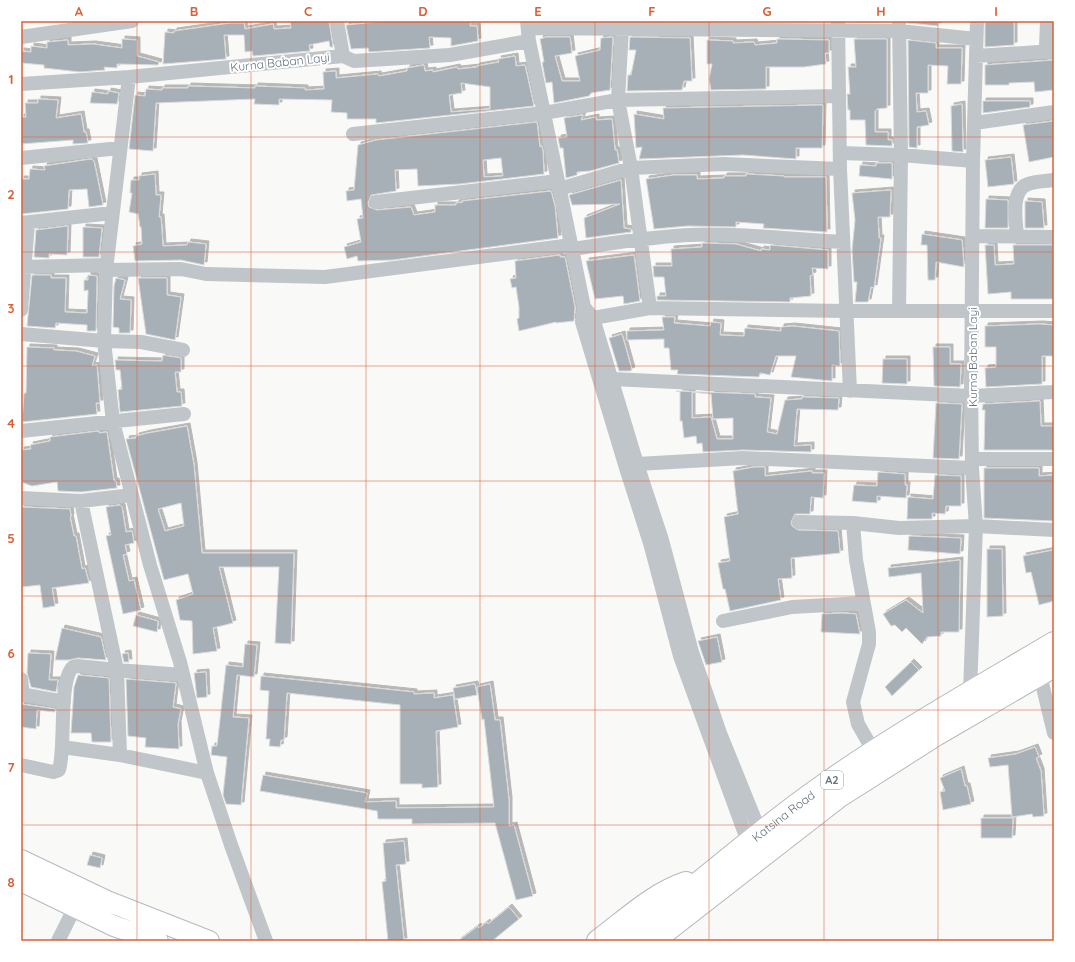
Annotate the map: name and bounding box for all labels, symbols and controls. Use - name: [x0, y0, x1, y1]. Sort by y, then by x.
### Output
- text: A: [75, 3, 84, 19]
- text: B: [190, 3, 198, 19]
- text: C: [304, 3, 312, 19]
- text: D: [418, 3, 428, 19]
- text: E: [534, 3, 542, 19]
- text: F: [648, 3, 656, 19]
- text: G: [762, 3, 772, 19]
- text: H: [876, 3, 886, 19]
- text: I: [994, 3, 998, 19]
- street label: Kurna Baban Layi: [230, 49, 330, 75]
- text: 1: [8, 71, 14, 87]
- text: 2: [7, 186, 15, 202]
- text: 3: [8, 300, 15, 316]
- street label: Kurna Baban Layi: [965, 307, 980, 407]
- text: 4: [7, 415, 15, 431]
- text: 5: [7, 530, 15, 546]
- text: 6: [7, 645, 15, 661]
- text: 7: [7, 759, 15, 775]
- road number: A2: [821, 771, 843, 789]
- street label: Katsina Road: [749, 787, 817, 844]
- text: 8: [7, 874, 15, 890]

